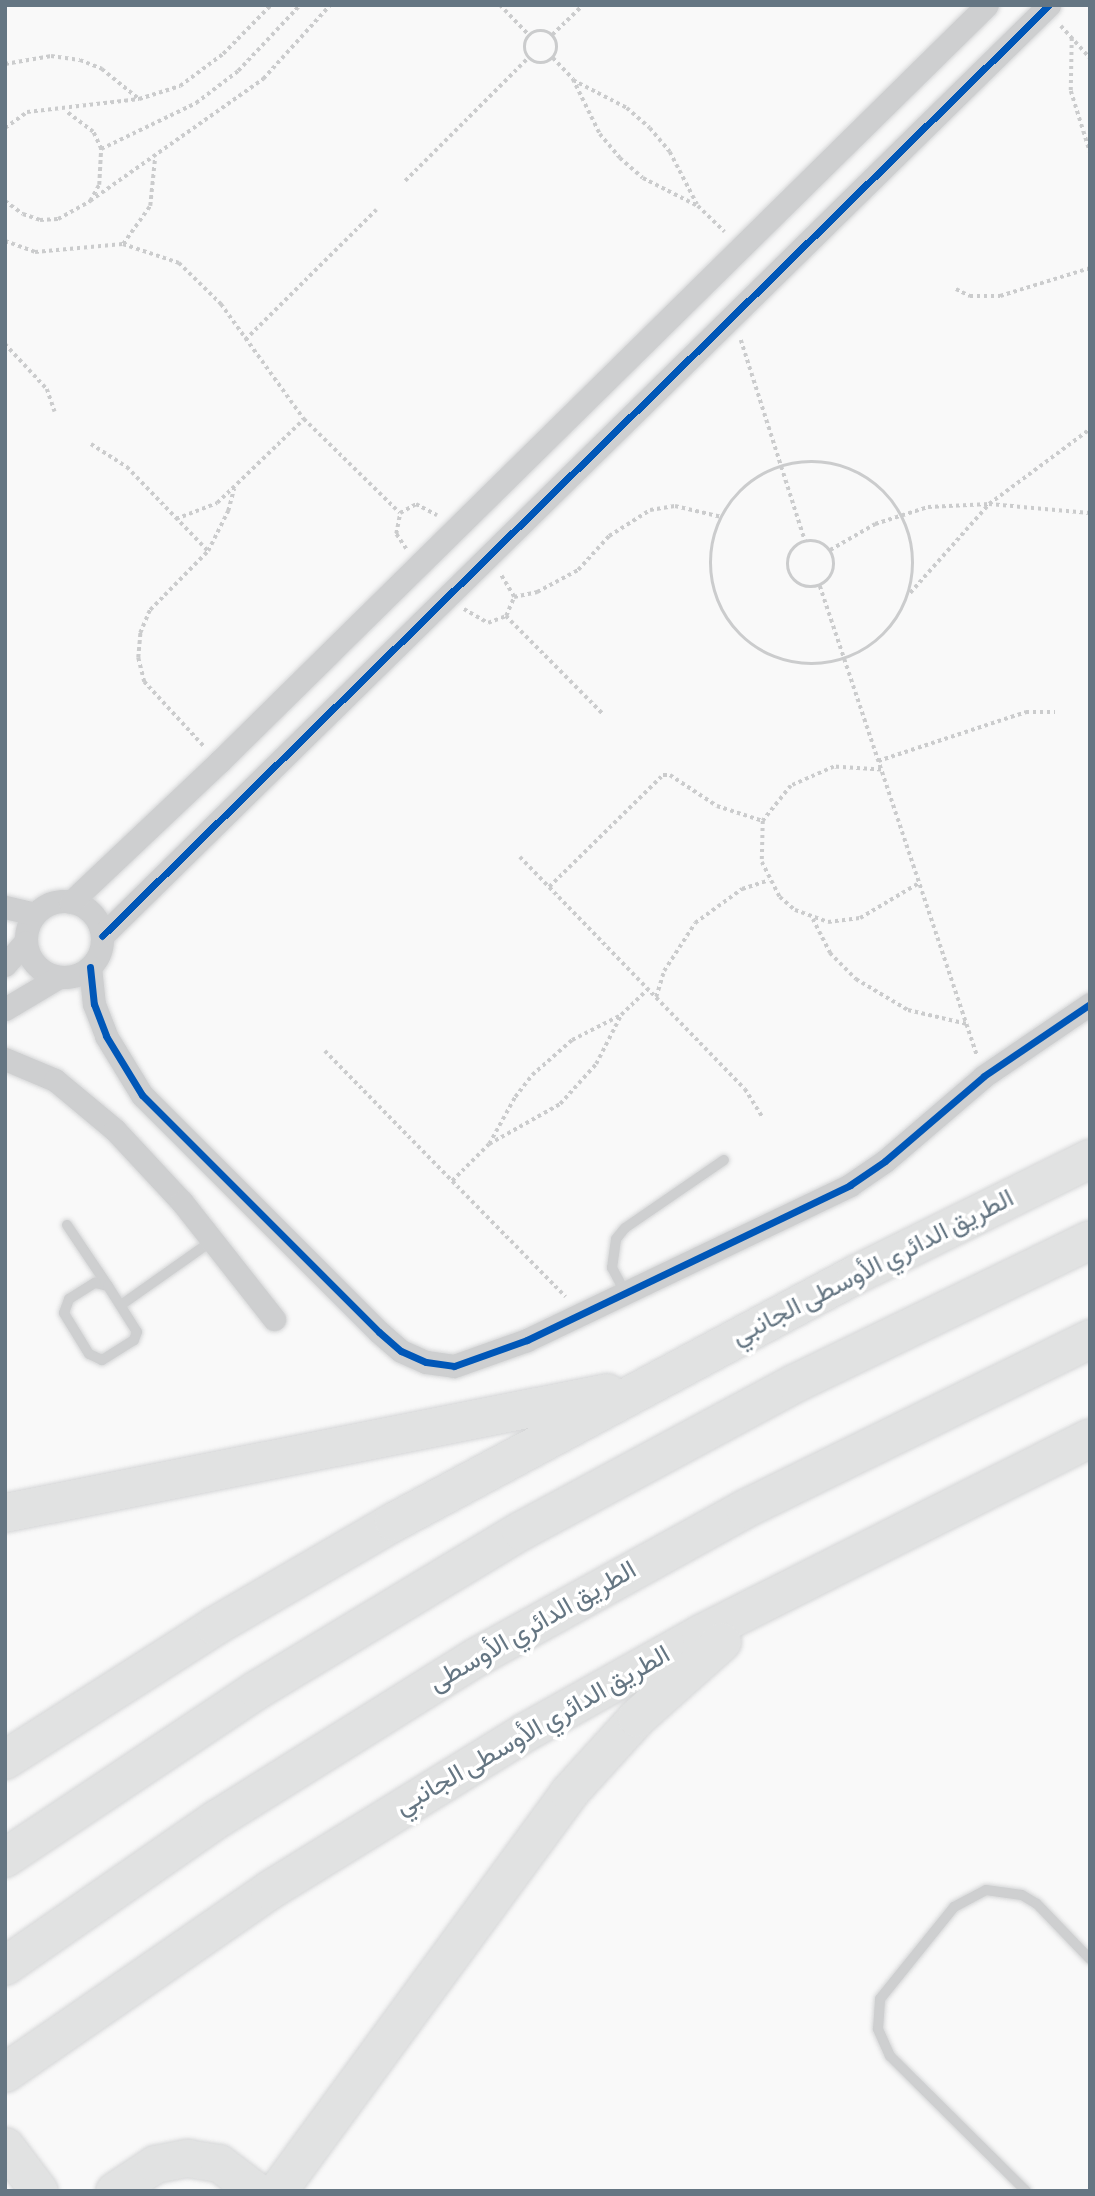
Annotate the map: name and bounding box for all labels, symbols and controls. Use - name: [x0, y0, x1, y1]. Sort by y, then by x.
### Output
- street label: الطريق الدائري الأوسطى الجانبي: [727, 1183, 1019, 1353]
- street label: الطريق الدائري الأوسطى: [424, 1555, 642, 1699]
- street label: الطريق الدائري الأوسطى الجانبي: [390, 1639, 676, 1823]

